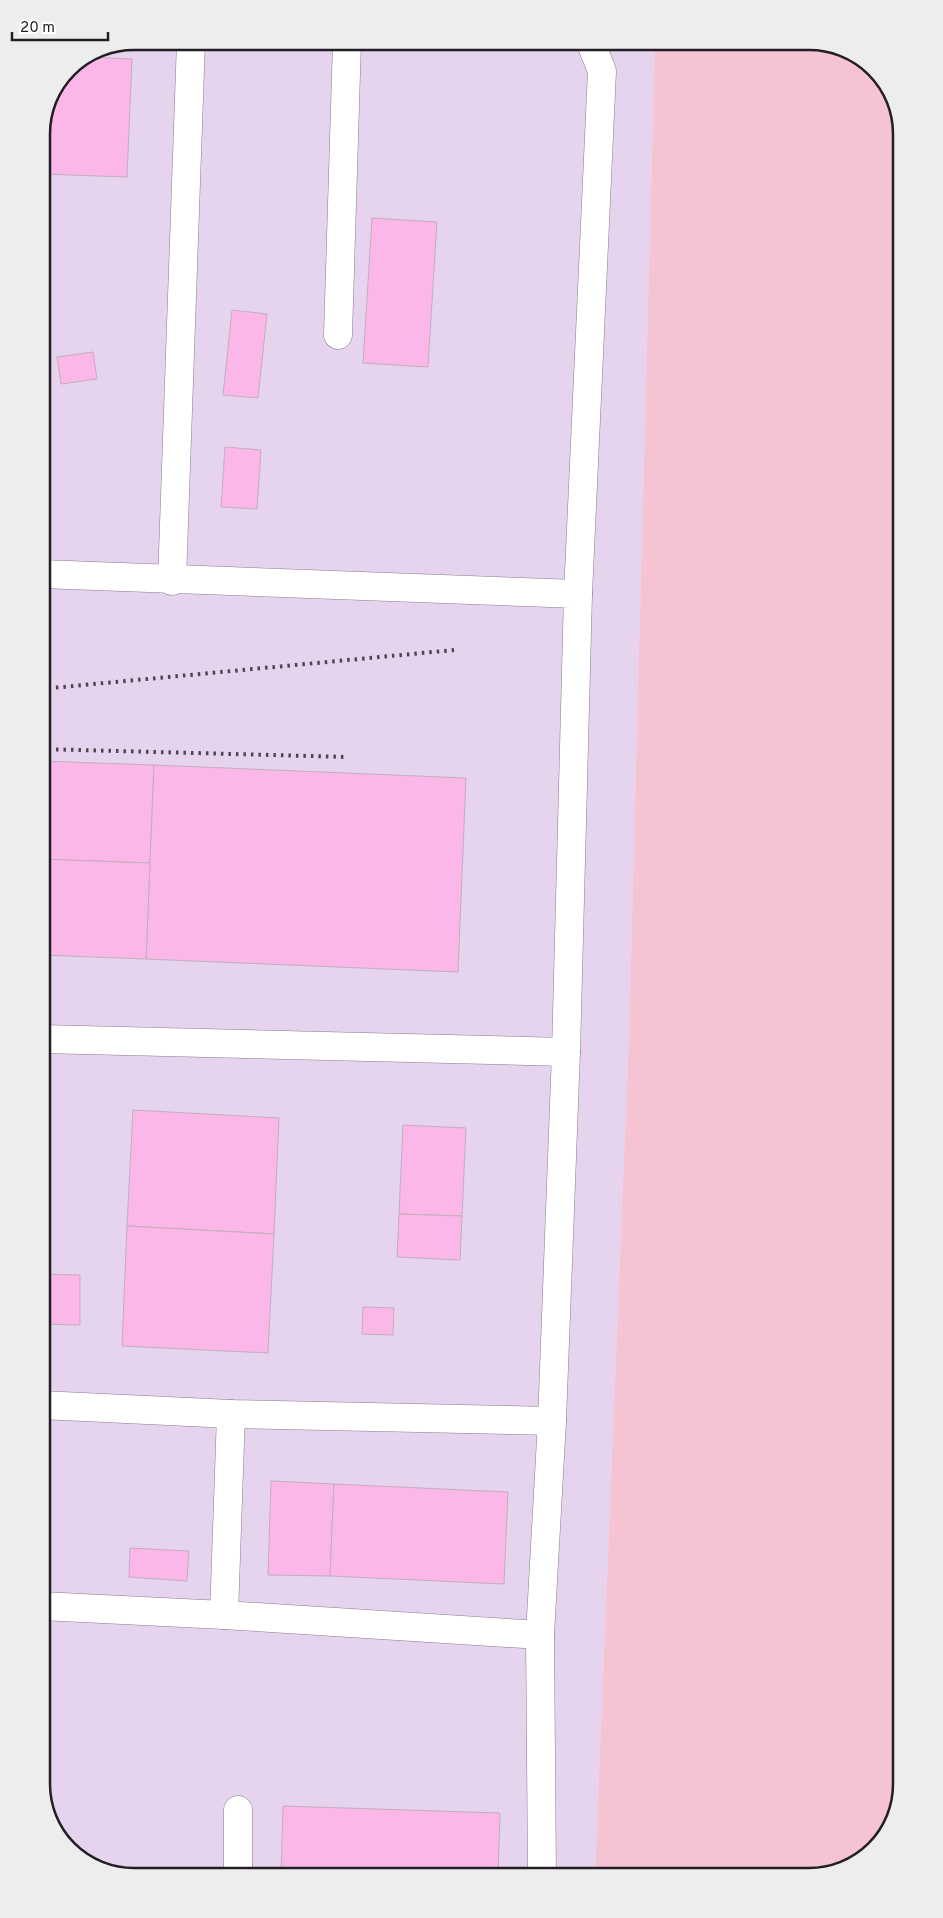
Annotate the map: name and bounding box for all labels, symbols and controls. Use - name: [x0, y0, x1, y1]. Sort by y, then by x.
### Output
- scale bar: [12, 10, 109, 42]
- text: 20 m: [20, 19, 55, 38]

